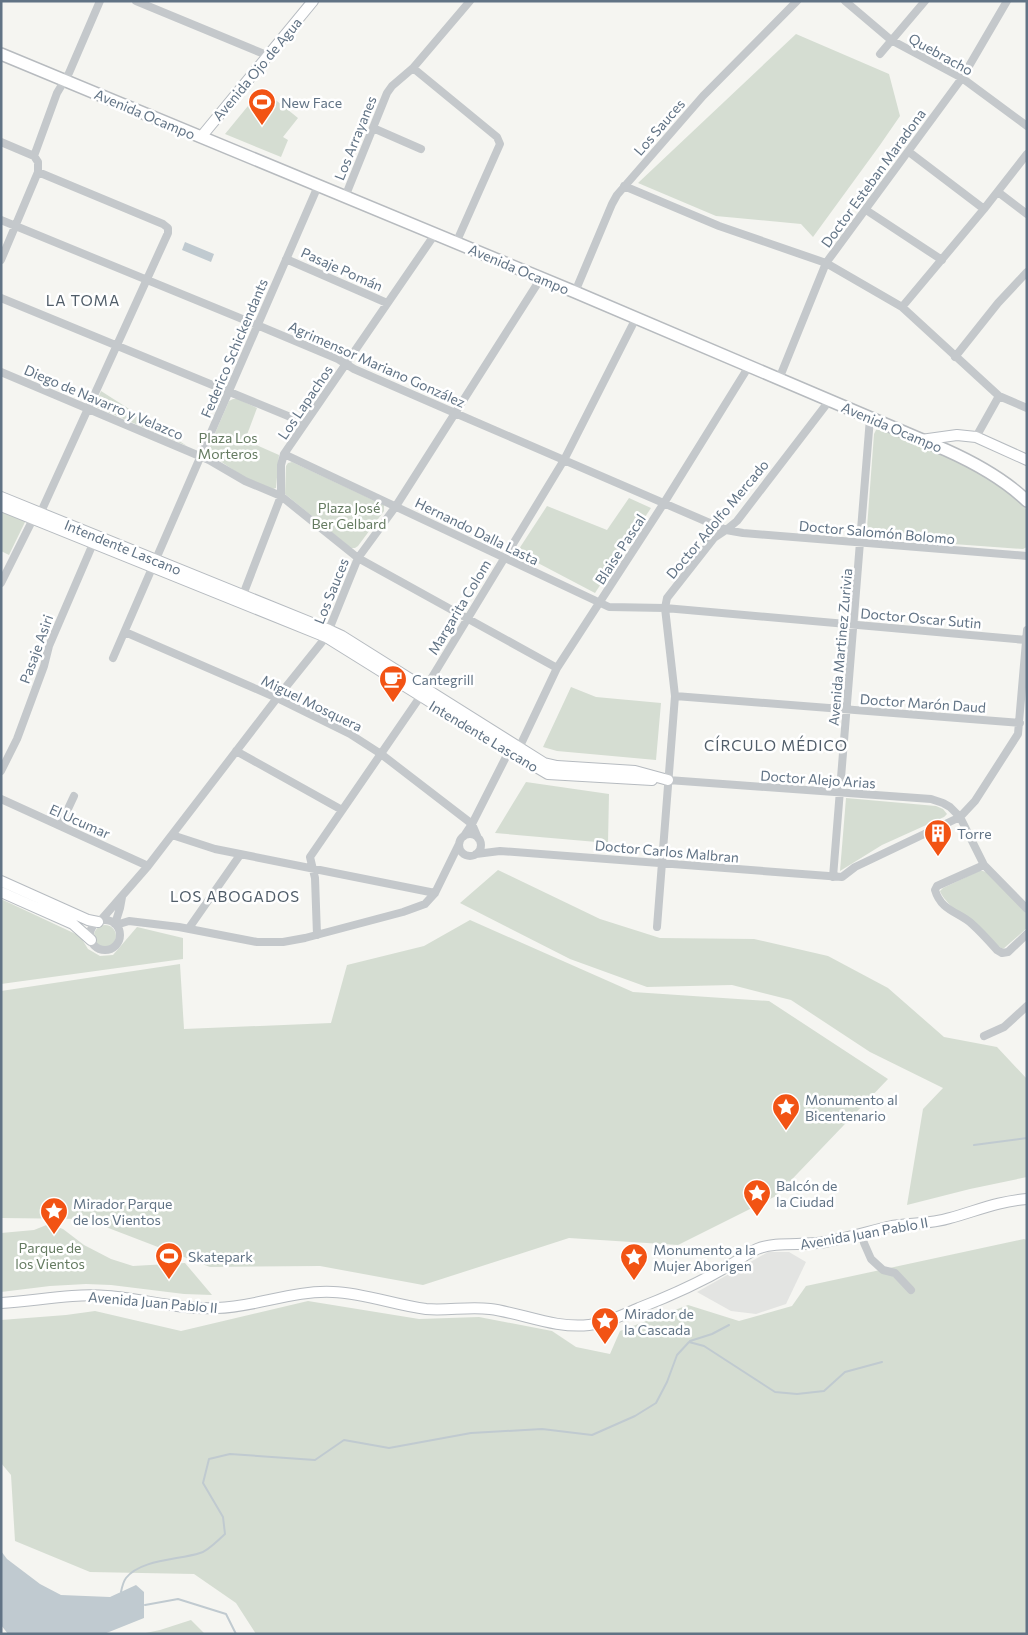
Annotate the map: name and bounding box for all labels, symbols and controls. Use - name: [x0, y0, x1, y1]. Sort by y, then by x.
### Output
- street label: Avenida Ojo de Agua: [209, 14, 305, 124]
- street label: Quebracho: [906, 29, 976, 79]
- street label: Avenida Ocampo: [92, 85, 198, 143]
- sports icon: New Face: [247, 87, 277, 126]
- street label: Los Arrayanes: [330, 93, 380, 183]
- place label: New Face: [281, 94, 342, 111]
- street label: Los Sauces: [630, 95, 688, 159]
- street label: Doctor Esteban Maradona: [817, 105, 929, 251]
- street label: Avenida Ocampo: [466, 240, 572, 298]
- street label: Pasaje Pomán: [298, 243, 386, 295]
- street label: Federico Schickendants: [197, 276, 271, 420]
- district label: LA TOMA: [46, 291, 120, 309]
- street label: Agrimensor Mariano González: [286, 317, 468, 411]
- street label: Diego de Navarro y Velazco: [22, 361, 186, 443]
- street label: Los Lapachos: [274, 362, 336, 442]
- street label: Avenida Ocampo: [839, 398, 945, 456]
- park label: Plaza Los Morteros: [198, 429, 258, 462]
- street label: Doctor Adolfo Mercado: [662, 456, 772, 582]
- street label: Hernando Dalla Lasta: [412, 494, 542, 568]
- park label: Plaza José Ber Gelbard: [312, 499, 386, 532]
- street label: Blaise Pascal: [591, 511, 649, 587]
- street label: Intendente Lascano: [62, 516, 184, 578]
- street label: Doctor Salomón Bolomo: [798, 517, 956, 547]
- street label: Los Sauces: [310, 556, 352, 626]
- street label: Margarita Colom: [424, 556, 494, 658]
- street label: Avenida Martinez Zurivia: [825, 567, 855, 727]
- street label: Doctor Oscar Sutin: [860, 604, 982, 632]
- street label: Pasaje Asiri: [16, 612, 56, 686]
- cafe icon: Cantegrill: [378, 664, 408, 703]
- street label: Miguel Mosquera: [259, 671, 365, 735]
- place label: Cantegrill: [412, 671, 474, 688]
- street label: Doctor Marón Daud: [859, 690, 987, 716]
- street label: Intendente Lascano: [426, 697, 542, 775]
- district label: CÍRCULO MÉDICO: [704, 735, 848, 754]
- street label: Doctor Alejo Arias: [760, 766, 876, 792]
- street label: El Ucumar: [47, 800, 113, 842]
- building icon: Torre: [923, 818, 953, 857]
- place label: Torre: [957, 825, 992, 842]
- street label: Doctor Carlos Malbran: [594, 836, 740, 866]
- district label: LOS ABOGADOS: [170, 887, 300, 905]
- place label: Monumento al Bicentenario: [805, 1091, 898, 1124]
- place icon: Monumento al Bicentenario: [771, 1092, 801, 1131]
- place label: Balcón de la Ciudad: [776, 1177, 837, 1210]
- place icon: Balcón de la Ciudad: [742, 1178, 772, 1217]
- place label: Mirador Parque de los Vientos: [73, 1195, 172, 1228]
- place icon: Mirador Parque de los Vientos: [39, 1196, 69, 1235]
- street label: Avenida Juan Pablo II: [799, 1213, 929, 1253]
- park label: Parque de los Vientos: [15, 1239, 85, 1272]
- sports icon: Skatepark: [154, 1241, 184, 1280]
- place label: Monumento a la Mujer Aborigen: [653, 1241, 756, 1274]
- place icon: Monumento a la Mujer Aborigen: [619, 1242, 649, 1281]
- place label: Skatepark: [188, 1248, 253, 1265]
- street label: Avenida Juan Pablo II: [88, 1288, 218, 1316]
- place label: Mirador de la Cascada: [624, 1305, 694, 1338]
- place icon: Mirador de la Cascada: [590, 1306, 620, 1345]

